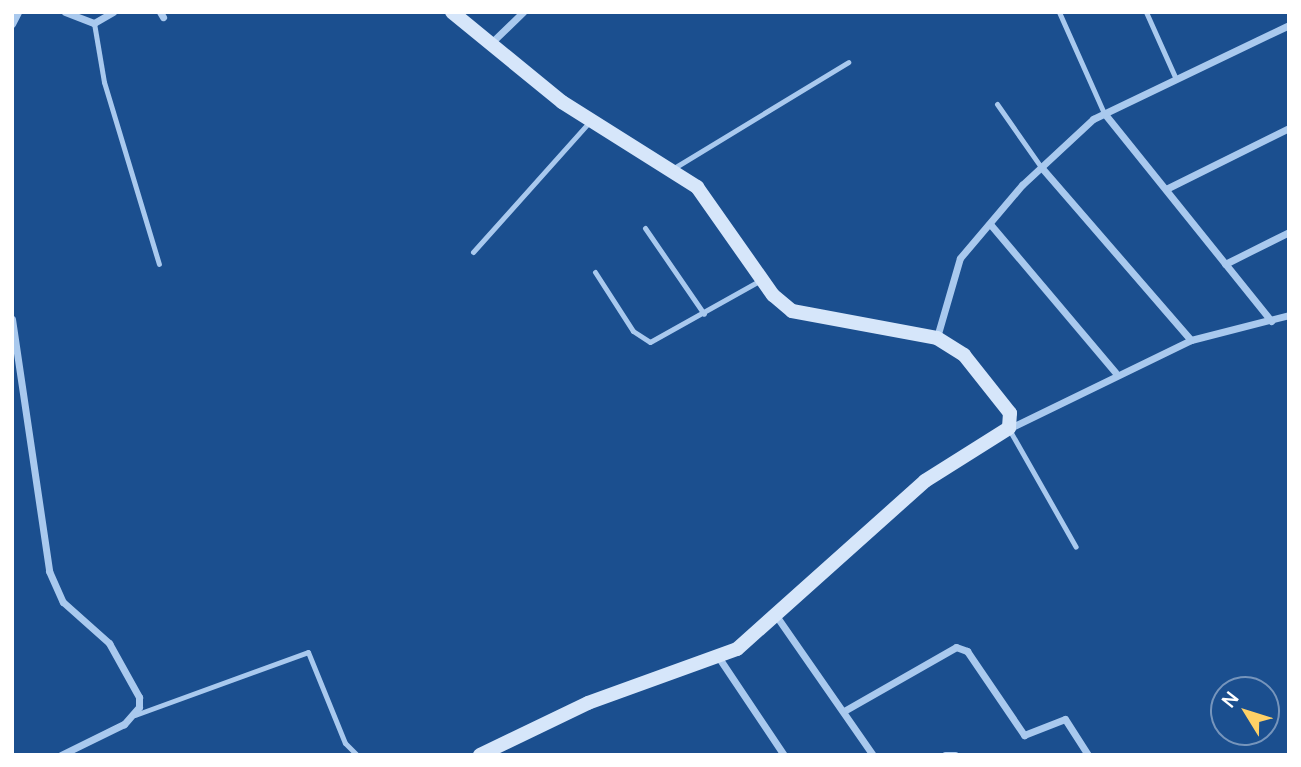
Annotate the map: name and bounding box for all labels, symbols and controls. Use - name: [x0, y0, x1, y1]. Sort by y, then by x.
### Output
- north arrow: [1210, 676, 1280, 746]
- text: N: [1216, 686, 1244, 713]

